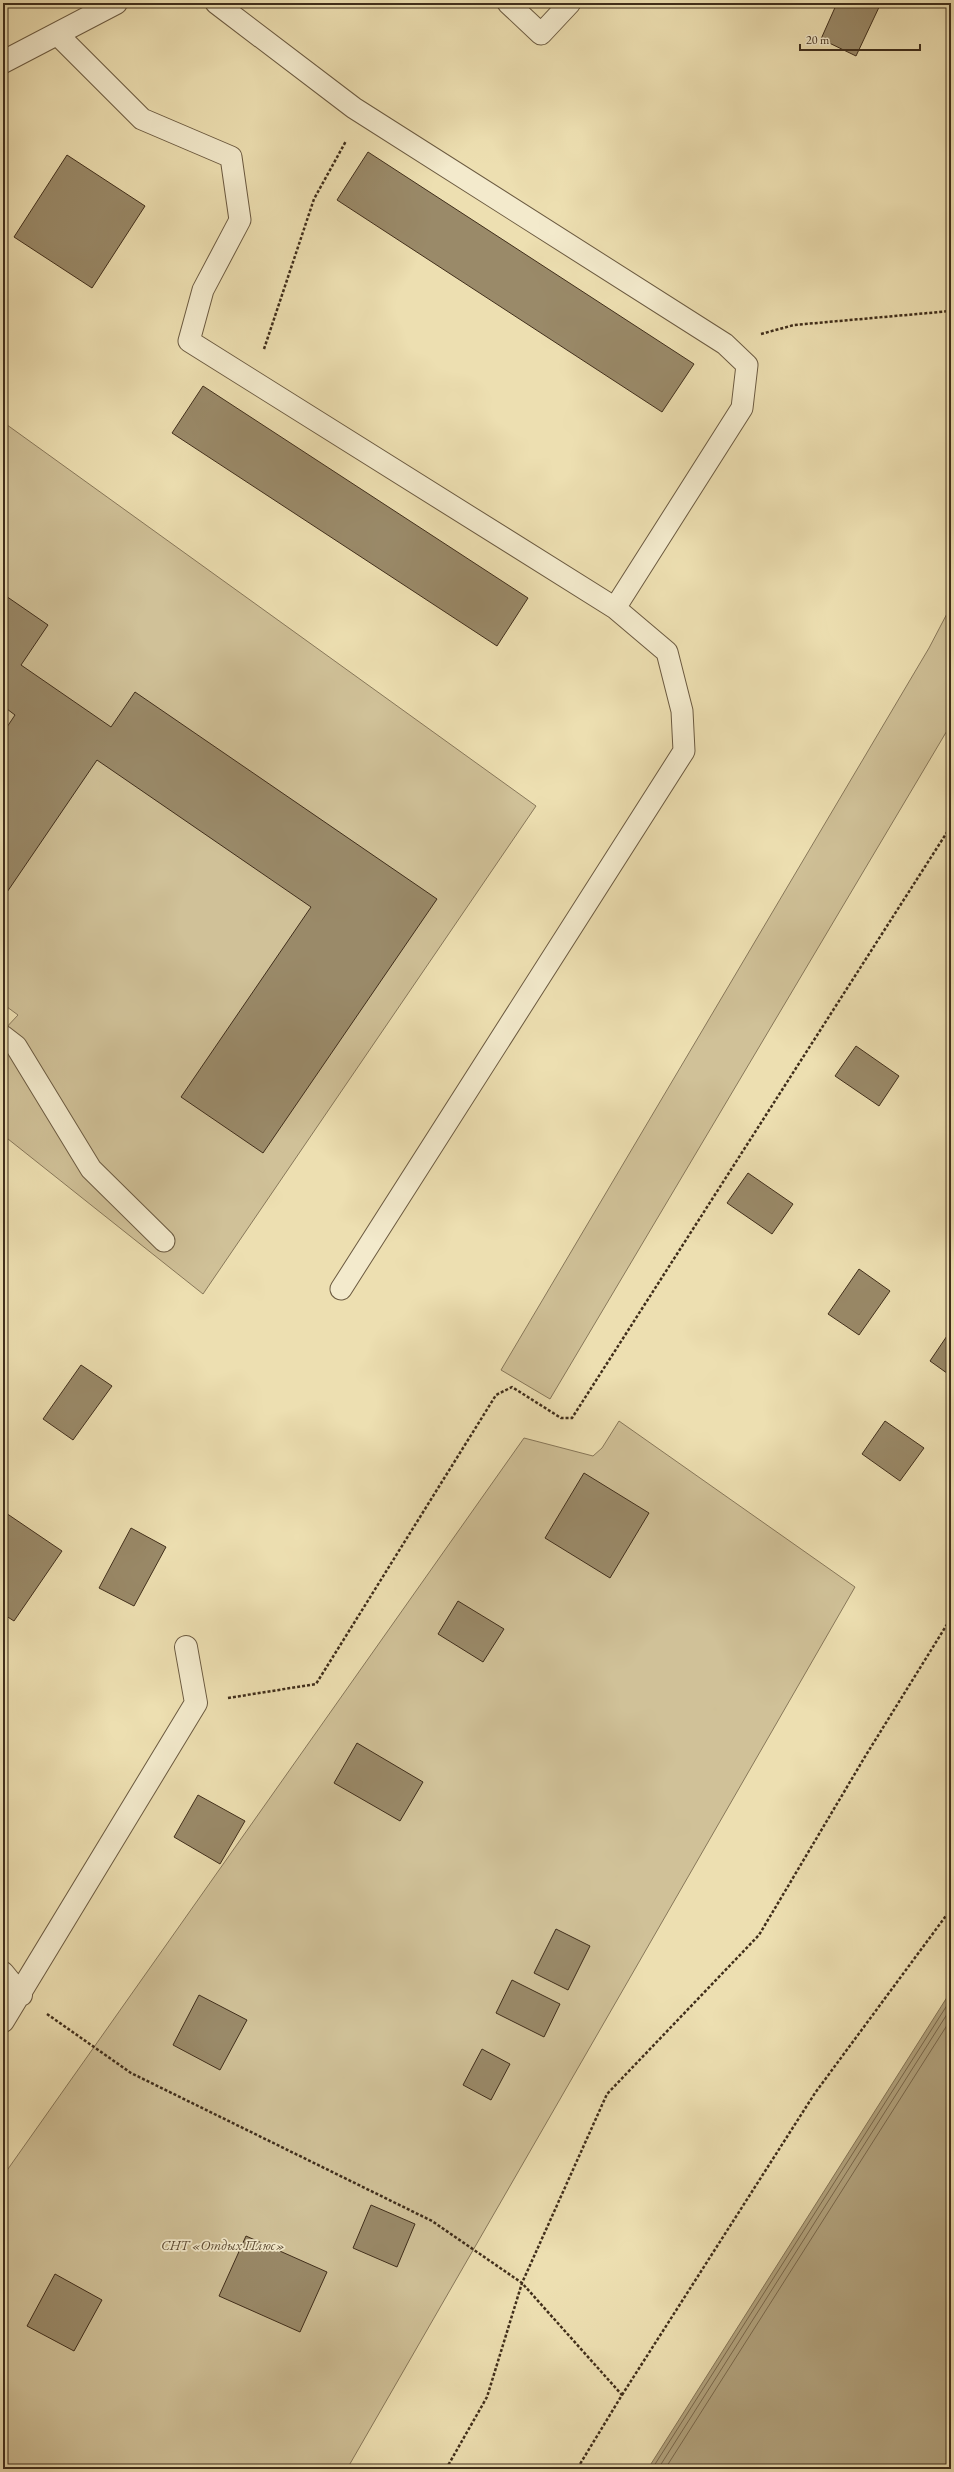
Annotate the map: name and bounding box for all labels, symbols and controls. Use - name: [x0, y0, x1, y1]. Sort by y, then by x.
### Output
- scale bar: [800, 26, 920, 52]
- text: 20 m: [806, 32, 830, 48]
- park label: СНТ «Отдых Плюс»: [161, 2236, 285, 2254]

